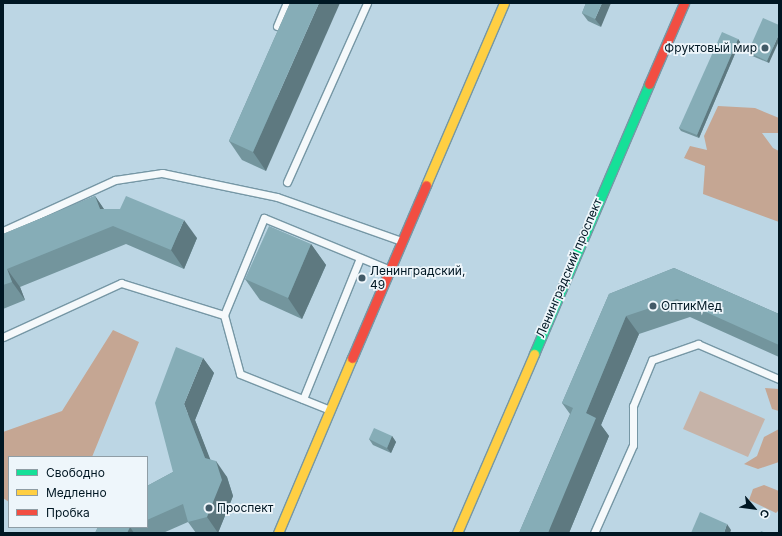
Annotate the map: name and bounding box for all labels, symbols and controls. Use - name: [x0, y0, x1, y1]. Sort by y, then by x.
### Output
- place label: Фруктовый мир: [664, 41, 757, 55]
- marker: Фруктовый мир: [760, 43, 770, 53]
- street label: Ленинградский проспект: [533, 196, 605, 340]
- place label: Ленинградский, 49: [370, 264, 465, 292]
- marker: Ленинградский, 49: [357, 273, 367, 283]
- place label: ОптикМед: [661, 299, 722, 313]
- marker: ОптикМед: [648, 301, 658, 311]
- legend: [8, 456, 148, 528]
- text: Свободно: [46, 465, 105, 480]
- text: Медленно: [46, 485, 107, 500]
- north arrow: [734, 488, 774, 528]
- place label: Проспект: [217, 501, 273, 515]
- marker: Проспект: [204, 503, 214, 513]
- text: Пробка: [46, 505, 90, 520]
- text: С: [757, 507, 773, 521]

